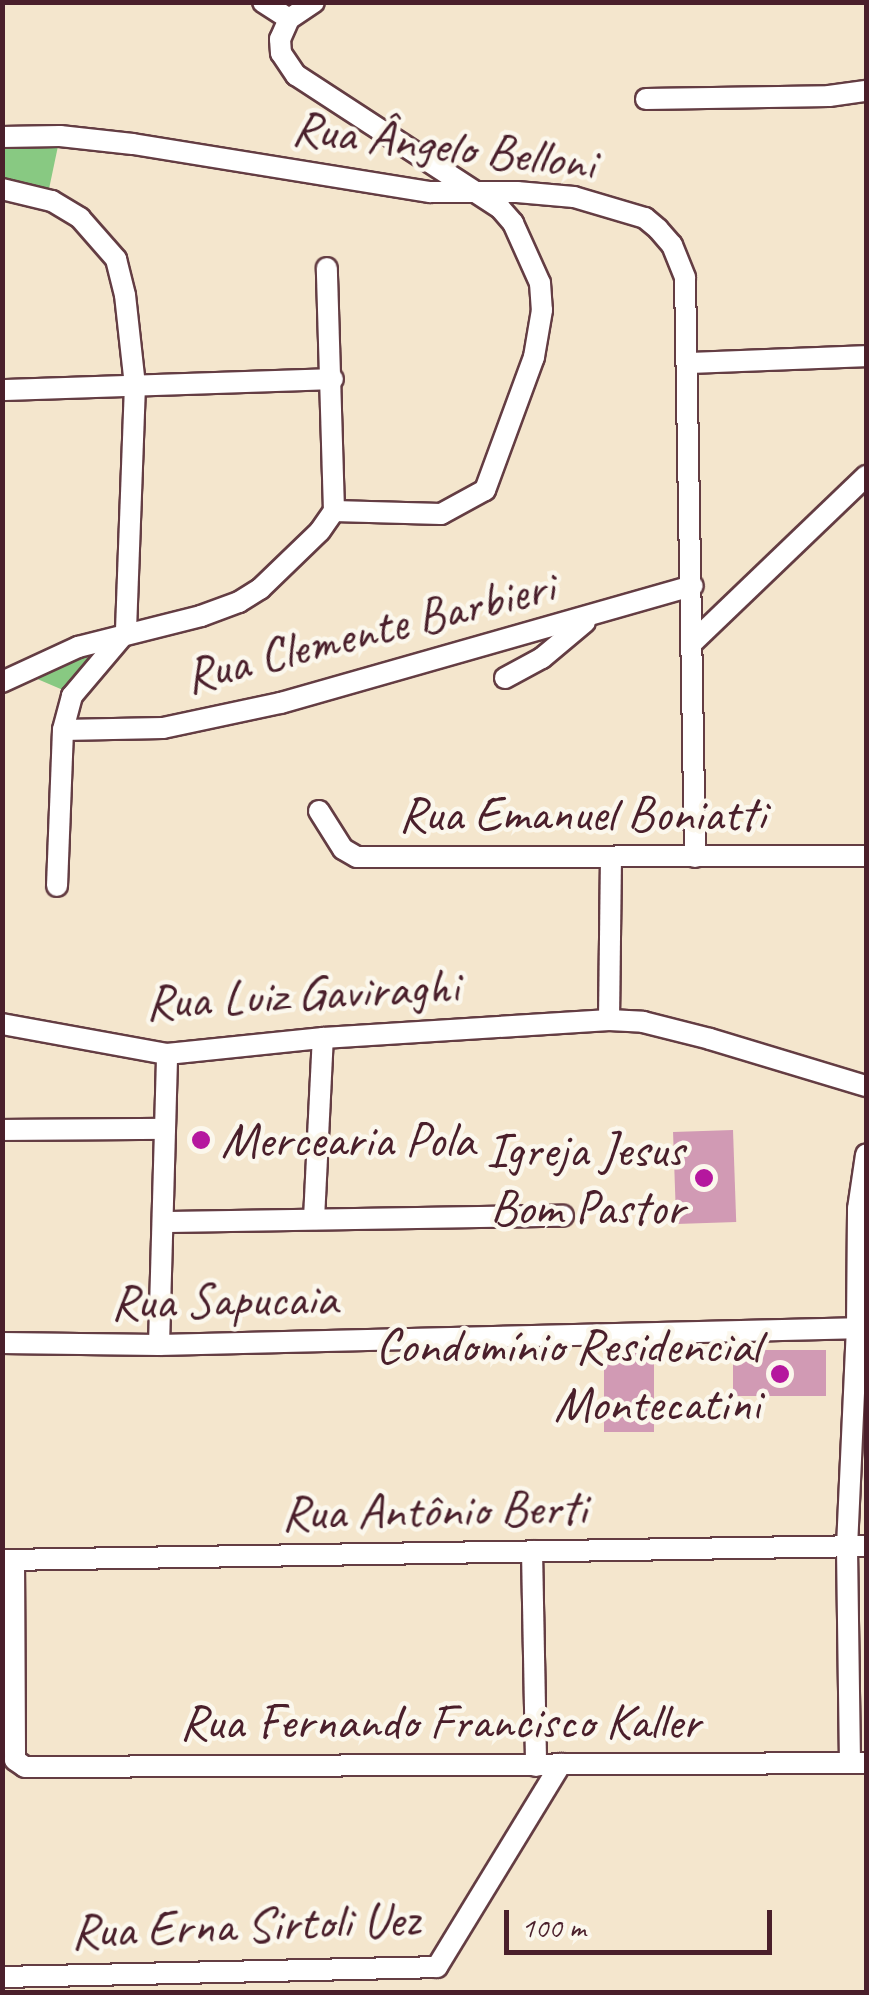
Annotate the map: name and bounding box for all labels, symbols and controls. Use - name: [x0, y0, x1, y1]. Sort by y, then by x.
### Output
- street label: Rua Ângelo Belloni: [289, 97, 599, 193]
- street label: Rua Clemente Barbieri: [178, 556, 560, 706]
- street label: Rua Emanuel Boniatti: [398, 784, 766, 844]
- street label: Rua Luiz Gaviraghi: [145, 956, 459, 1032]
- place label: Mercearia Pola: [221, 1110, 473, 1170]
- place label: Igreja Jesus Bom Pastor: [487, 1119, 684, 1236]
- marker: Mercearia Pola: [190, 1129, 212, 1151]
- marker: Igreja Jesus Bom Pastor: [693, 1167, 715, 1189]
- street label: Rua Sapucaia: [110, 1268, 338, 1332]
- place label: Condomínio Residencial Montecatini: [377, 1315, 760, 1432]
- marker: Condomínio Residencial Montecatini: [769, 1363, 791, 1385]
- street label: Rua Antônio Berti: [281, 1477, 587, 1543]
- street label: Rua Fernando Francisco Kaller: [180, 1692, 700, 1752]
- street label: Rua Erna Sirtoli Uez: [69, 1889, 421, 1961]
- scale bar: [509, 1890, 776, 1952]
- text: 100 m: [521, 1908, 586, 1946]

